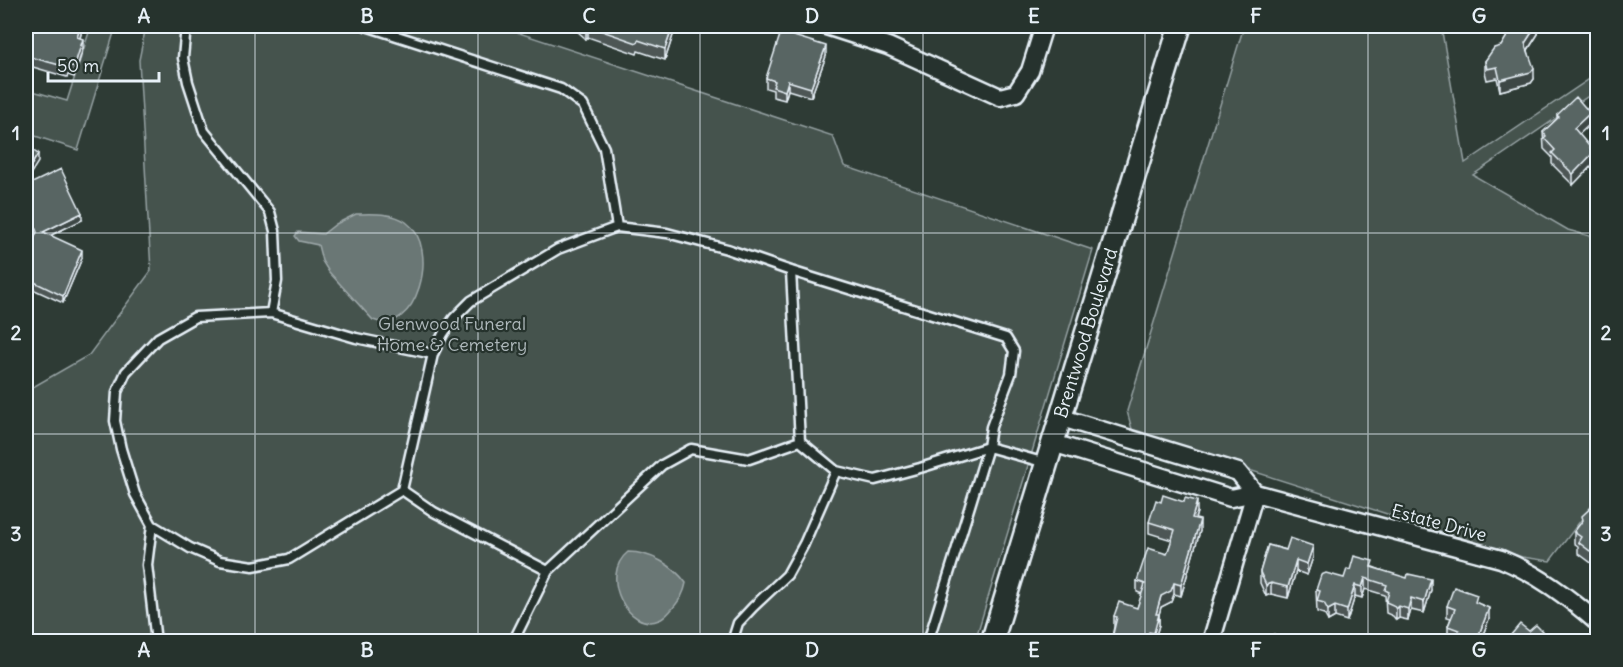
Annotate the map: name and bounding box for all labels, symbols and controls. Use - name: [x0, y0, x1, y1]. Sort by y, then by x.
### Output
- text: A: [138, 3, 151, 28]
- text: B: [360, 3, 374, 28]
- text: C: [582, 3, 596, 28]
- text: D: [805, 3, 819, 28]
- text: E: [1028, 3, 1040, 28]
- text: F: [1250, 3, 1262, 28]
- text: G: [1472, 3, 1486, 28]
- scale bar: [48, 45, 159, 83]
- text: 50 m: [57, 54, 99, 77]
- text: 1: [12, 120, 20, 145]
- text: 1: [1602, 120, 1610, 145]
- street label: Brentwood Boulevard: [1049, 245, 1122, 421]
- park label: Glenwood Funeral Home & Cemetery: [377, 312, 527, 356]
- text: 2: [11, 320, 22, 345]
- text: 2: [1601, 320, 1612, 345]
- street label: Estate Drive: [1389, 499, 1489, 546]
- text: 3: [10, 521, 22, 546]
- text: 3: [1600, 521, 1612, 546]
- text: A: [138, 637, 151, 662]
- text: B: [360, 637, 374, 662]
- text: C: [582, 637, 596, 662]
- text: D: [805, 637, 819, 662]
- text: E: [1028, 637, 1040, 662]
- text: F: [1250, 637, 1262, 662]
- text: G: [1472, 637, 1486, 662]

